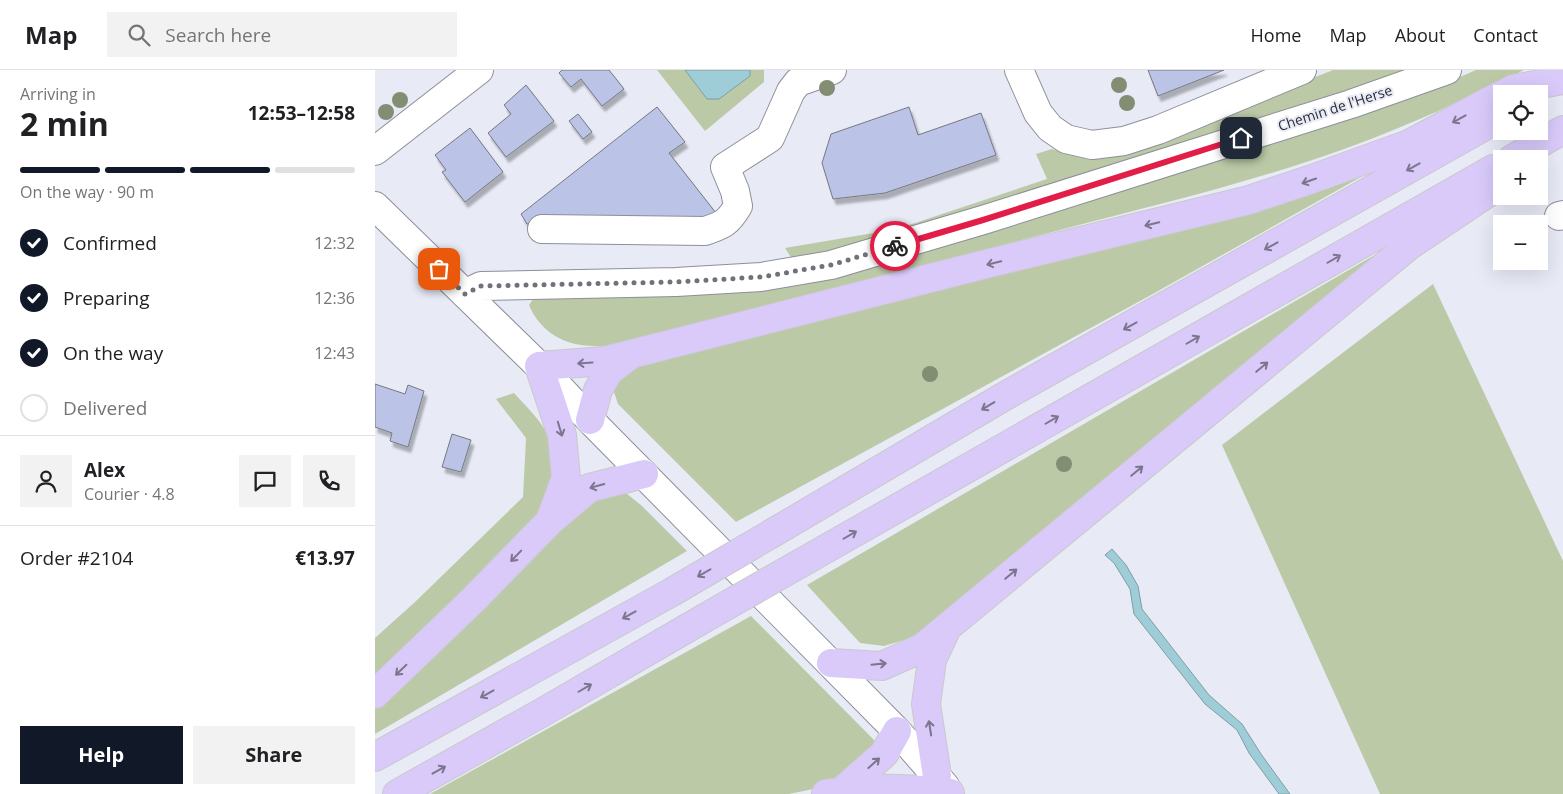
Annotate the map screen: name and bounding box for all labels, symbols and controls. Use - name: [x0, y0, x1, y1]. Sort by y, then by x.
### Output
- search box: [107, 12, 457, 57]
- text: Map: [25, 18, 77, 51]
- icon: search: [125, 21, 153, 49]
- text: Search here: [165, 22, 271, 48]
- text: Home: [1251, 23, 1301, 47]
- text: Map: [1329, 23, 1367, 47]
- text: About: [1395, 23, 1445, 47]
- text: Contact: [1473, 23, 1538, 47]
- street label: Chemin de l'Herse: [1275, 80, 1395, 135]
- text: Arriving in: [20, 83, 96, 105]
- map controls: [1493, 85, 1548, 270]
- button: locate: [1493, 85, 1548, 140]
- text: 12:53–12:58: [248, 100, 355, 126]
- text: 2 min: [20, 102, 109, 145]
- one-way arrow: [1451, 114, 1466, 124]
- pin: [1220, 117, 1262, 159]
- icon: home: [1227, 124, 1255, 152]
- button: +: [1493, 150, 1548, 205]
- one-way arrow: [1406, 163, 1421, 172]
- one-way arrow: [1301, 176, 1317, 186]
- text: On the way · 90 m: [20, 181, 154, 203]
- button: −: [1493, 215, 1548, 270]
- one-way arrow: [1145, 220, 1161, 229]
- courier: [870, 221, 920, 271]
- icon: check: [20, 229, 48, 257]
- text: Confirmed: [63, 230, 157, 256]
- text: 12:32: [314, 232, 355, 254]
- icon: bike: [881, 232, 909, 260]
- one-way arrow: [1265, 242, 1279, 252]
- pin: [418, 248, 460, 290]
- one-way arrow: [1327, 254, 1341, 264]
- icon: bag: [425, 255, 453, 283]
- one-way arrow: [987, 258, 1003, 268]
- icon: check: [20, 284, 48, 312]
- text: Preparing: [63, 285, 150, 311]
- text: 12:36: [314, 287, 355, 309]
- one-way arrow: [1122, 321, 1137, 331]
- one-way arrow: [1186, 334, 1200, 344]
- icon: check: [20, 339, 48, 367]
- text: On the way: [63, 340, 163, 366]
- text: 12:43: [314, 342, 355, 364]
- one-way arrow: [577, 358, 593, 367]
- one-way arrow: [1255, 362, 1268, 373]
- text: Delivered: [63, 395, 147, 421]
- one-way arrow: [981, 401, 996, 411]
- one-way arrow: [1044, 415, 1059, 425]
- one-way arrow: [555, 421, 565, 437]
- button: person: [20, 455, 72, 507]
- button: chat: [239, 455, 291, 507]
- button: phone: [303, 455, 355, 507]
- text: Alex: [84, 457, 125, 483]
- one-way arrow: [1130, 465, 1143, 476]
- one-way arrow: [589, 482, 605, 491]
- text: Courier · 4.8: [84, 483, 175, 505]
- one-way arrow: [842, 530, 857, 540]
- text: Order #2104: [20, 545, 133, 571]
- text: €13.97: [295, 545, 355, 571]
- one-way arrow: [511, 549, 523, 561]
- one-way arrow: [697, 569, 711, 579]
- one-way arrow: [1005, 569, 1018, 580]
- one-way arrow: [623, 611, 637, 621]
- one-way arrow: [870, 659, 886, 669]
- one-way arrow: [394, 664, 407, 676]
- one-way arrow: [578, 682, 592, 692]
- one-way arrow: [481, 690, 495, 700]
- one-way arrow: [924, 720, 934, 736]
- button: Help: [20, 726, 183, 784]
- button: Share: [193, 726, 355, 784]
- one-way arrow: [867, 757, 880, 769]
- one-way arrow: [432, 765, 447, 775]

